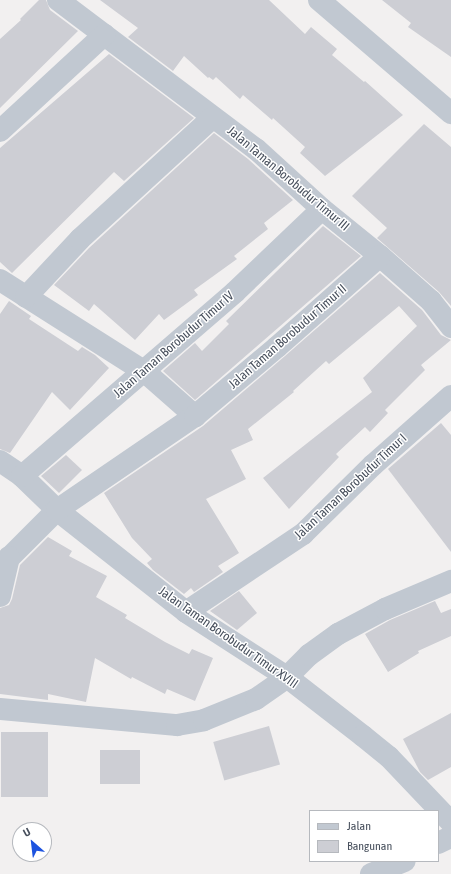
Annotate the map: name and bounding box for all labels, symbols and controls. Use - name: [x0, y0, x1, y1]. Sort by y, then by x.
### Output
- street label: Jalan Taman Borobudur Timur III: [224, 123, 352, 235]
- street label: Jalan Taman Borobudur Timur II: [226, 282, 350, 392]
- street label: Jalan Taman Borobudur Timur IV: [111, 289, 237, 401]
- street label: Jalan Taman Borobudur Timur I: [292, 431, 410, 543]
- street label: Jalan Taman Borobudur Timur XVIII: [155, 584, 301, 692]
- legend: [309, 810, 439, 862]
- text: Jalan: [347, 819, 371, 833]
- north arrow: [12, 822, 52, 862]
- text: U: [21, 825, 33, 839]
- text: Bangunan: [347, 839, 392, 853]

